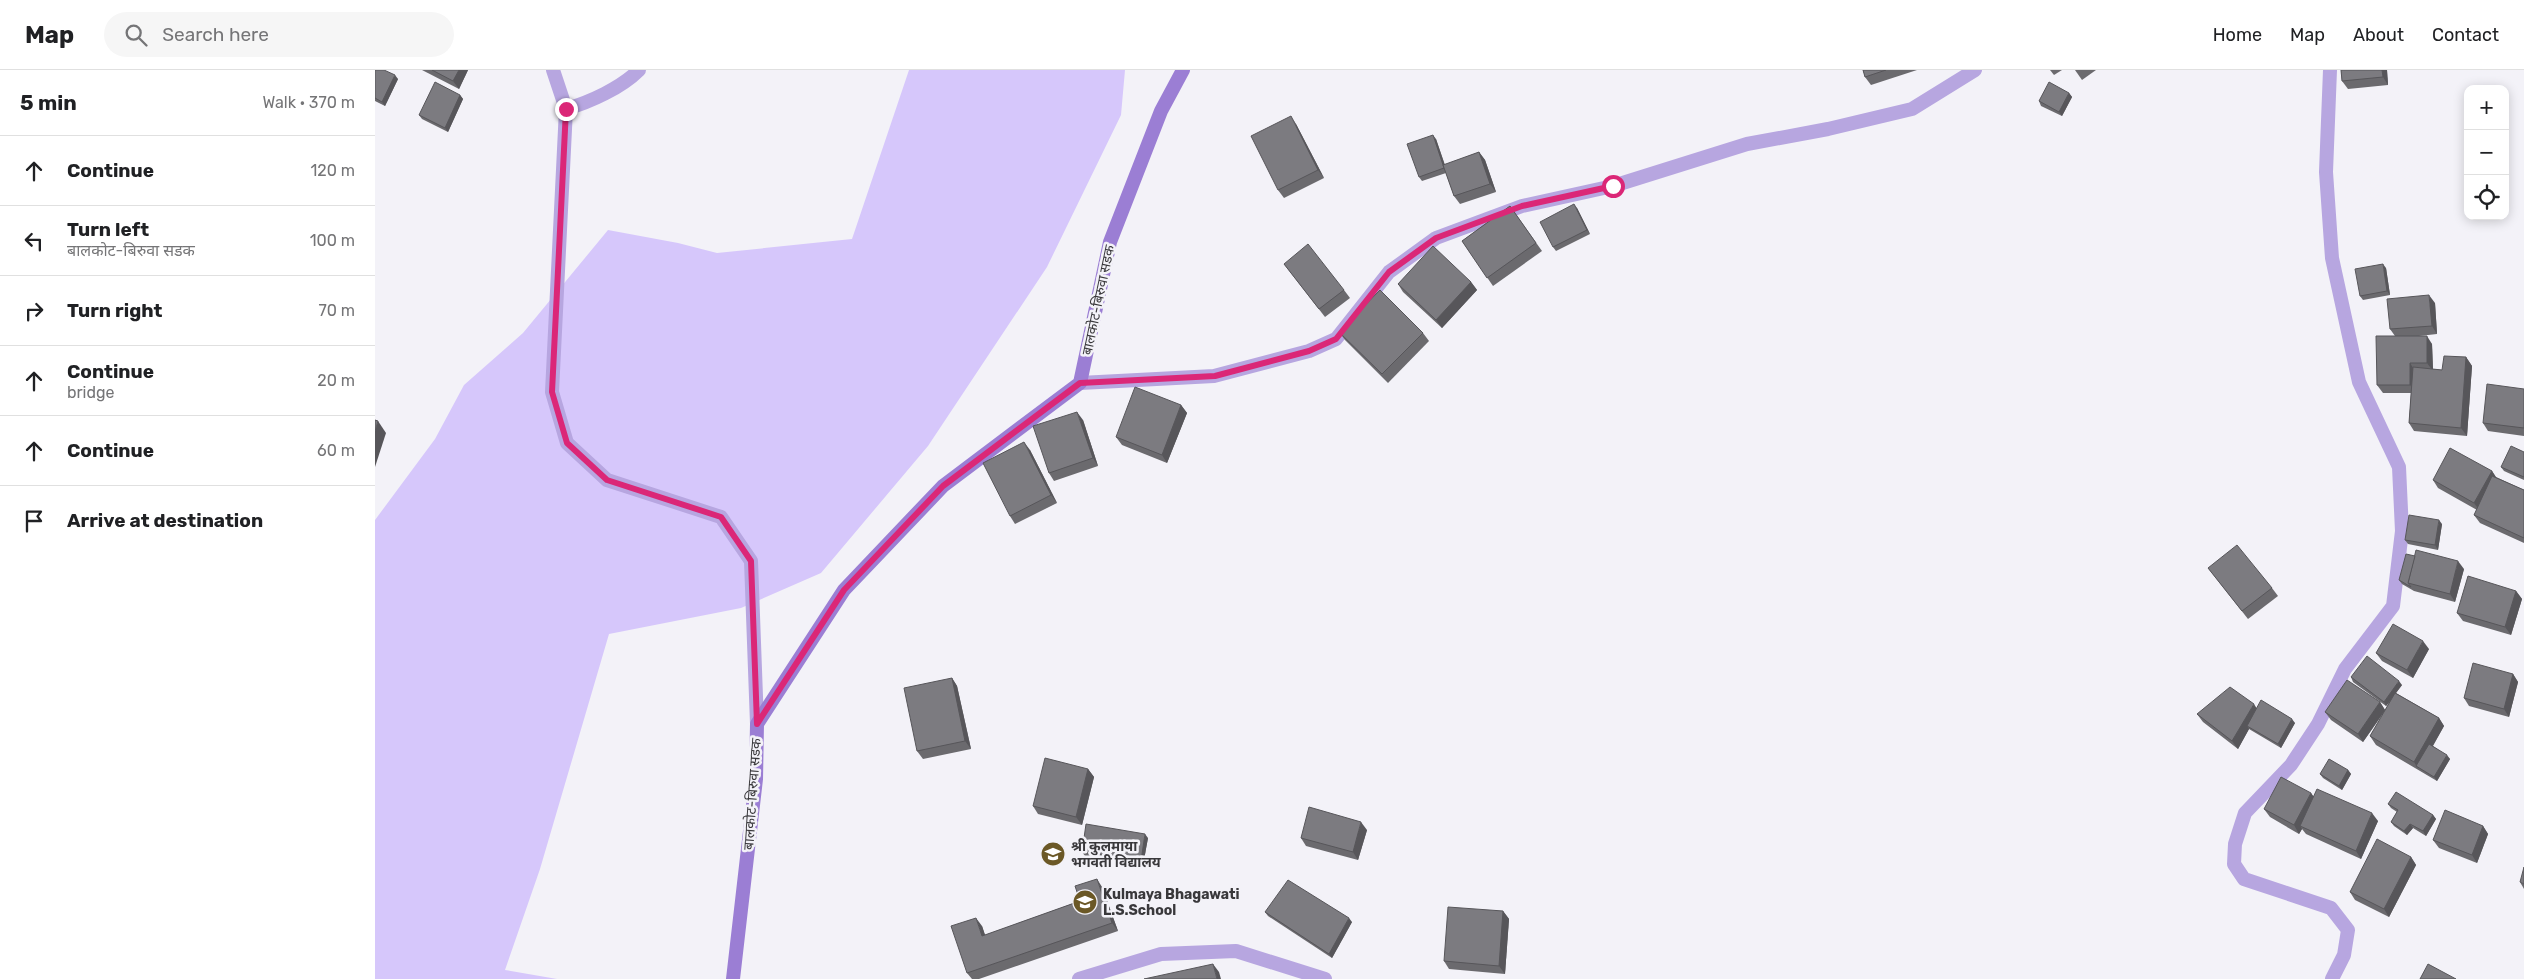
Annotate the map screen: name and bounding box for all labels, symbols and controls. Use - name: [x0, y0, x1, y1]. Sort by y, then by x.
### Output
- search box: [104, 12, 454, 57]
- text: Map: [25, 21, 74, 49]
- icon: search: [122, 21, 150, 49]
- text: Search here: [162, 23, 269, 46]
- text: Home: [2213, 24, 2262, 46]
- text: Map: [2290, 24, 2325, 46]
- text: About: [2353, 24, 2404, 46]
- text: Contact: [2432, 24, 2499, 46]
- map controls: [2464, 85, 2509, 220]
- button: +: [2464, 85, 2509, 130]
- text: 5 min: [20, 90, 77, 115]
- text: Walk · 370 m: [262, 93, 355, 112]
- route end: [555, 98, 578, 121]
- button: −: [2464, 130, 2509, 175]
- icon: ahead: [20, 157, 48, 185]
- text: Continue: [67, 159, 154, 182]
- text: 120 m: [310, 161, 355, 180]
- route start: [1602, 175, 1625, 198]
- button: locate: [2464, 175, 2509, 220]
- text: Turn left: [67, 218, 149, 241]
- icon: left: [20, 227, 48, 255]
- text: 100 m: [310, 231, 355, 250]
- text: बालकोट-बिरुवा सडक: [67, 241, 195, 260]
- street label: बालकोट-बिरुवा सडक: [1079, 243, 1118, 357]
- icon: right: [20, 297, 48, 325]
- text: Turn right: [67, 299, 162, 322]
- text: 70 m: [318, 301, 355, 320]
- text: Continue: [67, 360, 154, 383]
- icon: ahead: [20, 367, 48, 395]
- text: 20 m: [317, 371, 355, 390]
- text: bridge: [67, 383, 115, 402]
- icon: ahead: [20, 437, 48, 465]
- text: Continue: [67, 439, 154, 462]
- text: 60 m: [317, 441, 355, 460]
- icon: arrive: [20, 507, 48, 535]
- text: Arrive at destination: [67, 509, 263, 532]
- street label: बालकोट-बिरुवा सडक: [740, 737, 765, 850]
- place label: श्री कुलमाया भगवती विद्यालय: [1071, 838, 1162, 871]
- school or university icon: श्री कुलमाया भगवती विद्यालय: [1040, 841, 1066, 867]
- place label: Kulmaya Bhagawati L.S.School: [1103, 886, 1240, 919]
- school or university icon: Kulmaya Bhagawati L.S.School: [1072, 889, 1098, 915]

